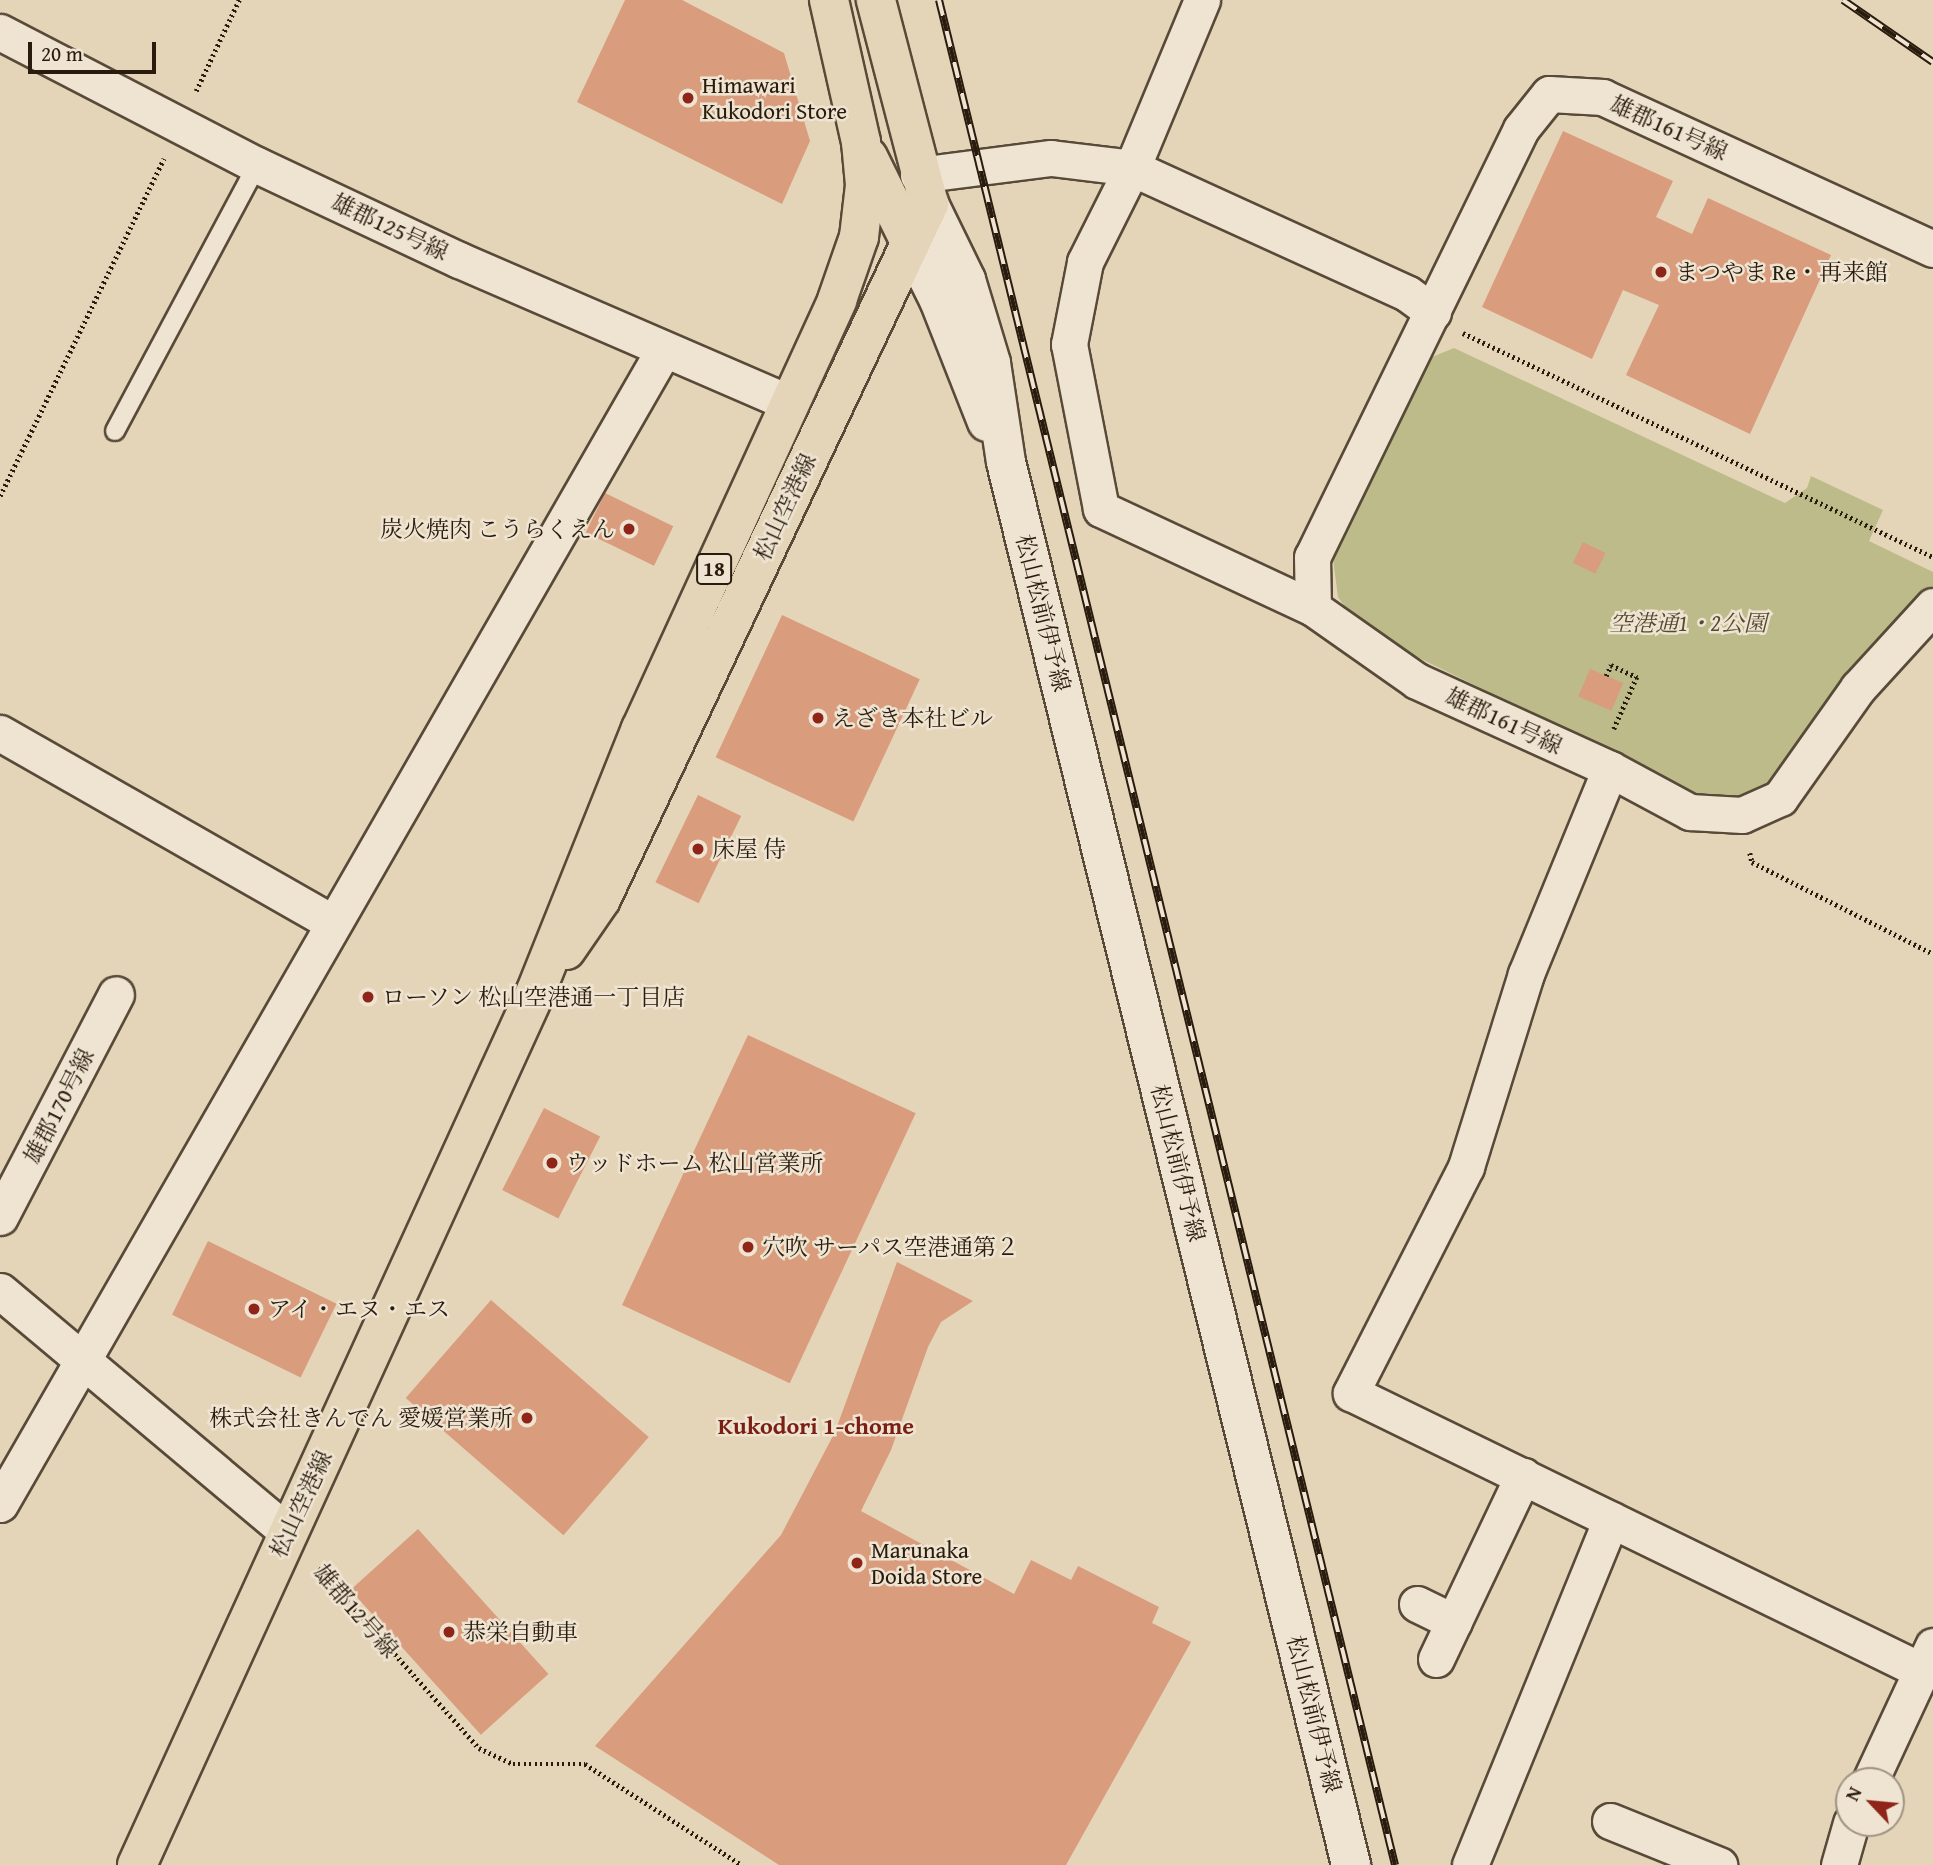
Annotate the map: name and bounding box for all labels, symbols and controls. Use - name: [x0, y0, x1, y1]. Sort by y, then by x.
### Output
- scale bar: [32, 28, 159, 72]
- text: 20 m: [41, 38, 83, 69]
- place label: Himawari Kukodori Store: [702, 71, 847, 125]
- marker: Himawari Kukodori Store: [680, 90, 696, 106]
- street label: 雄郡161号線: [1606, 90, 1732, 166]
- street label: 雄郡125号線: [327, 188, 453, 266]
- place label: まつやま Re・再来館: [1675, 258, 1888, 286]
- marker: まつやま Re・再来館: [1653, 264, 1669, 280]
- street label: 松山空港線: [748, 449, 822, 565]
- place label: 炭火焼肉 こうらくえん: [380, 515, 615, 543]
- marker: 炭火焼肉 こうらくえん: [621, 521, 637, 537]
- street label: 松山松前伊予線: [1010, 532, 1076, 694]
- road number: 18: [695, 552, 733, 586]
- park label: 空港通1・2公園: [1609, 609, 1767, 637]
- street label: 雄郡161号線: [1441, 682, 1567, 760]
- place label: えざき本社ビル: [832, 704, 993, 732]
- marker: えざき本社ビル: [810, 710, 826, 726]
- place label: 床屋 侍: [712, 835, 786, 863]
- marker: 床屋 侍: [690, 841, 706, 857]
- place label: ローソン 松山空港通一丁目店: [382, 983, 686, 1011]
- marker: ローソン 松山空港通一丁目店: [360, 989, 376, 1005]
- street label: 雄郡170号線: [18, 1044, 100, 1168]
- street label: 松山松前伊予線: [1145, 1082, 1211, 1244]
- place label: ウッドホーム 松山営業所: [566, 1149, 824, 1177]
- marker: ウッドホーム 松山営業所: [544, 1155, 560, 1171]
- place label: 穴吹 サーパス空港通第２: [762, 1233, 1020, 1261]
- marker: 穴吹 サーパス空港通第２: [740, 1239, 756, 1255]
- place label: アイ・エヌ・エス: [268, 1295, 452, 1323]
- marker: アイ・エヌ・エス: [246, 1301, 262, 1317]
- place label: 株式会社きんでん 愛媛営業所: [209, 1404, 513, 1432]
- marker: 株式会社きんでん 愛媛営業所: [519, 1410, 535, 1426]
- district label: Kukodori 1-chome: [718, 1412, 914, 1440]
- street label: 松山空港線: [264, 1446, 338, 1562]
- place label: Marunaka Doida Store: [871, 1536, 982, 1590]
- marker: Marunaka Doida Store: [849, 1555, 865, 1571]
- street label: 雄郡12号線: [308, 1559, 404, 1663]
- place label: 恭栄自動車: [463, 1618, 578, 1646]
- marker: 恭栄自動車: [441, 1624, 457, 1640]
- street label: 松山松前伊予線: [1281, 1633, 1347, 1795]
- north arrow: [1835, 1767, 1905, 1837]
- text: N: [1838, 1782, 1868, 1806]

